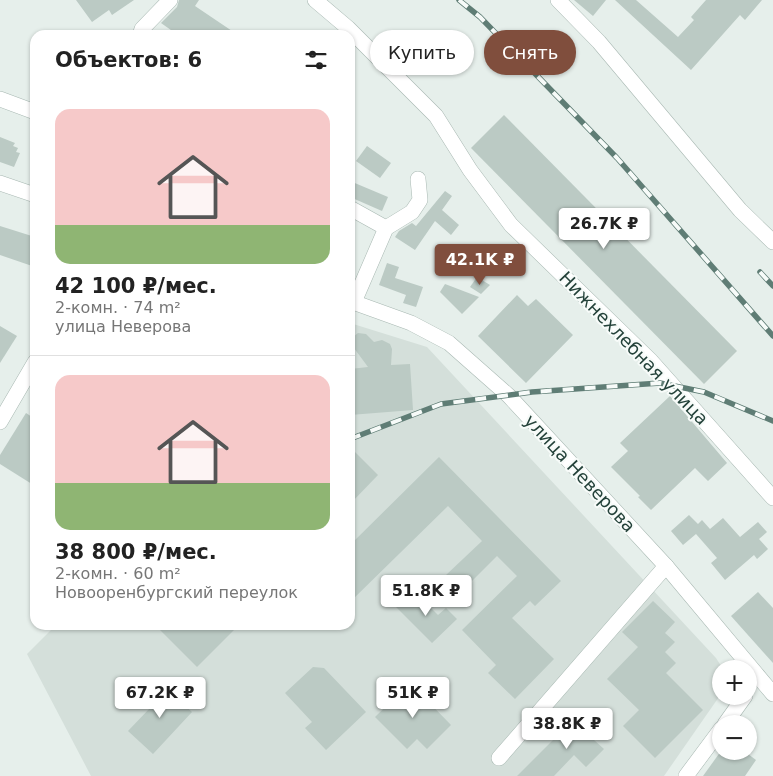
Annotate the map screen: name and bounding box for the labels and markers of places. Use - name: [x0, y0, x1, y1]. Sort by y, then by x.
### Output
- pin: 26.7K ₽: [558, 208, 650, 250]
- pin: 42.1K ₽: [434, 244, 526, 286]
- pin: 51.8K ₽: [380, 574, 472, 617]
- pin: 67.2K ₽: [114, 676, 206, 719]
- pin: 51K ₽: [378, 676, 448, 719]
- pin: 38.8K ₽: [521, 708, 613, 750]

